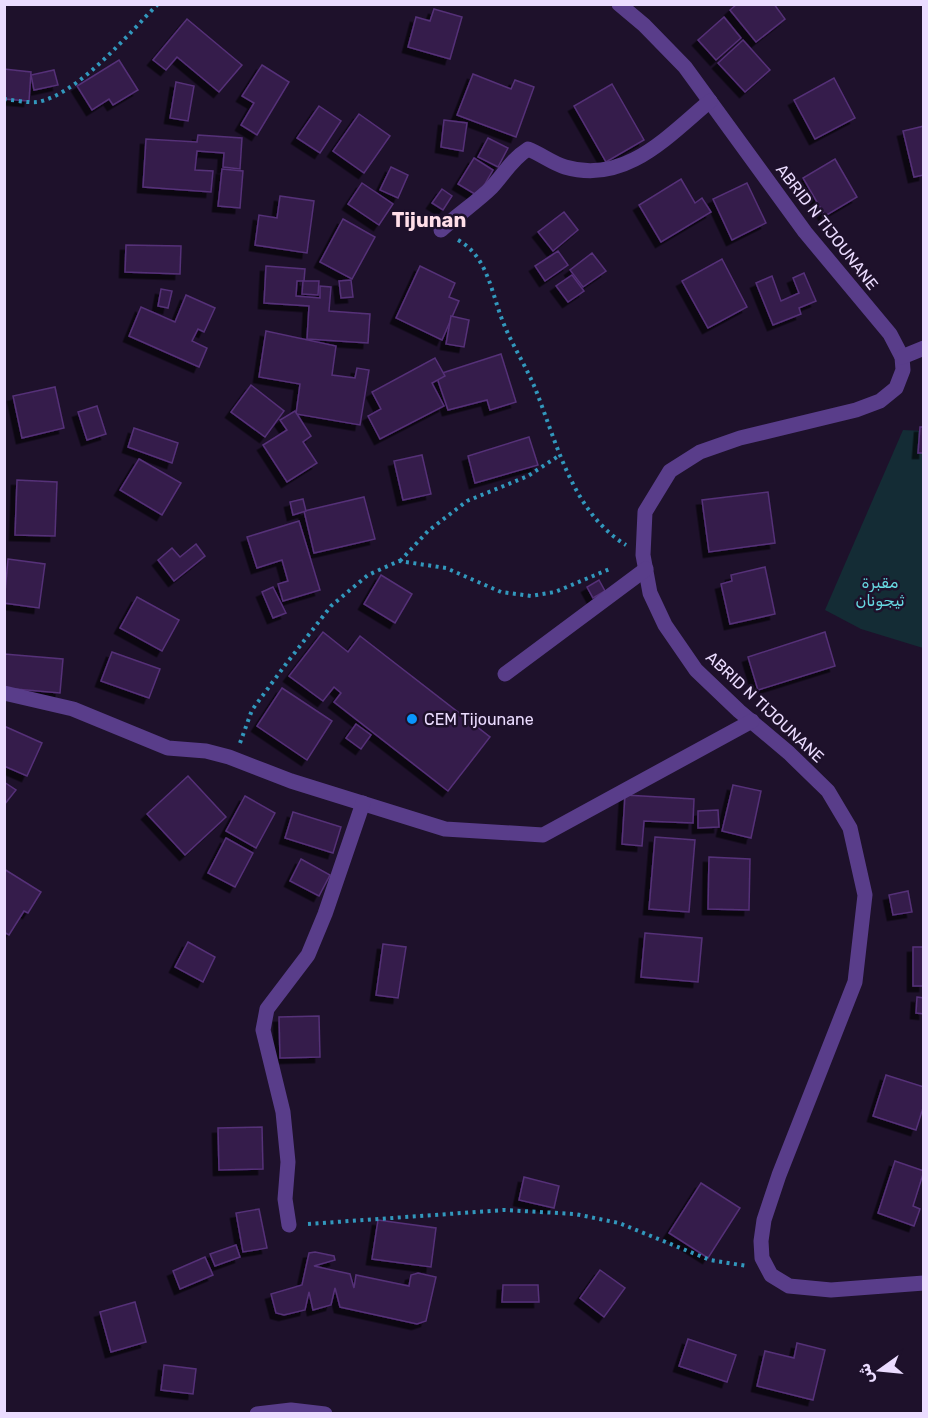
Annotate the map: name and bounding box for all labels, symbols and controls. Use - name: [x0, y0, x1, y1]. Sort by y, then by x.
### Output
- street label: ABRID N TIJOUNANE: [772, 160, 882, 294]
- district label: Tijunan: [392, 208, 466, 232]
- park label: مقبرة ثيجونان: [855, 573, 905, 611]
- street label: ABRID N TIJOUNANE: [702, 647, 828, 767]
- place label: CEM Tijounane: [424, 710, 534, 729]
- marker: CEM Tijounane: [405, 712, 419, 726]
- north arrow: [850, 1340, 910, 1400]
- text: ش: [854, 1361, 878, 1386]

